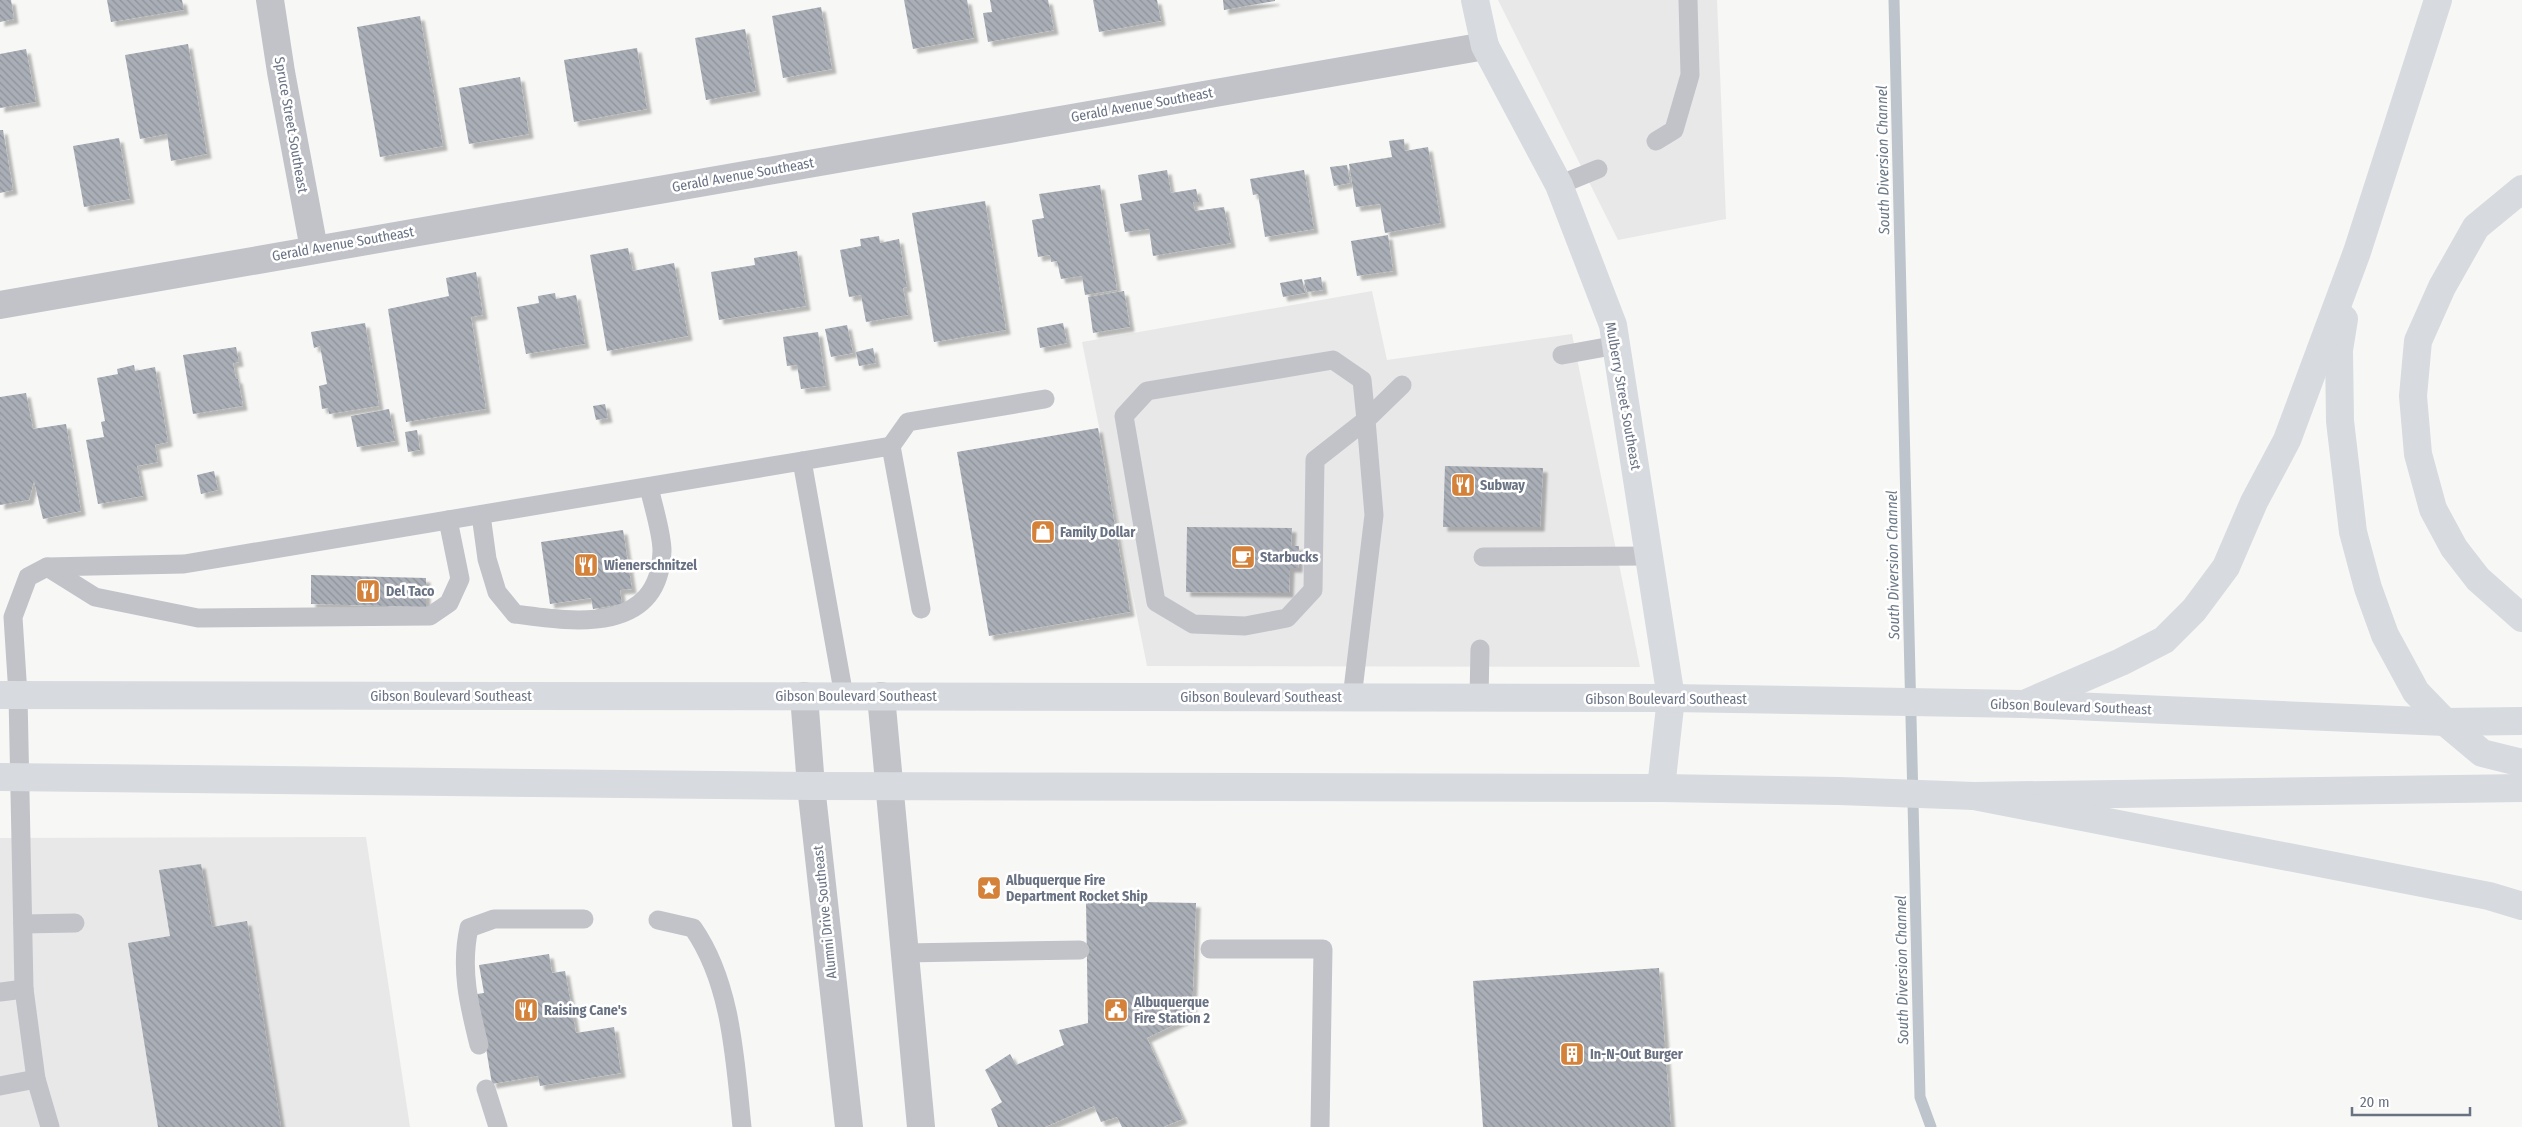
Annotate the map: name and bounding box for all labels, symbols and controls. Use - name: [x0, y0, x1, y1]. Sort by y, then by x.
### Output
- street label: Spruce Street Southeast: [271, 56, 311, 195]
- street label: Gerald Avenue Southeast: [1070, 84, 1215, 126]
- water label: South Diversion Channel: [1873, 85, 1893, 236]
- street label: Gerald Avenue Southeast: [671, 154, 816, 196]
- street label: Gerald Avenue Southeast: [271, 223, 416, 265]
- street label: Mulberry Street Southeast: [1602, 321, 1644, 472]
- restaurant icon: Subway: [1450, 472, 1476, 498]
- place label: Subway: [1480, 477, 1525, 494]
- water label: South Diversion Channel: [1883, 490, 1903, 641]
- shop icon: Family Dollar: [1030, 519, 1056, 545]
- place label: Family Dollar: [1060, 524, 1136, 541]
- cafe icon: Starbucks: [1230, 544, 1256, 570]
- place label: Starbucks: [1260, 549, 1318, 566]
- restaurant icon: Wienerschnitzel: [573, 552, 599, 578]
- place label: Wienerschnitzel: [604, 557, 697, 574]
- restaurant icon: Del Taco: [355, 578, 381, 604]
- place label: Del Taco: [386, 583, 435, 600]
- street label: Gibson Boulevard Southeast: [370, 688, 532, 705]
- street label: Gibson Boulevard Southeast: [775, 688, 937, 705]
- street label: Gibson Boulevard Southeast: [1180, 689, 1342, 706]
- street label: Gibson Boulevard Southeast: [1585, 691, 1747, 708]
- street label: Gibson Boulevard Southeast: [1990, 696, 2153, 718]
- street label: Alumni Drive Southeast: [810, 844, 840, 980]
- place label: Albuquerque Fire Department Rocket Ship: [1005, 872, 1148, 905]
- place icon: Albuquerque Fire Department Rocket Ship: [976, 875, 1002, 901]
- water label: South Diversion Channel: [1892, 895, 1912, 1046]
- place label: Albuquerque Fire Station 2: [1133, 994, 1211, 1027]
- restaurant icon: Raising Cane's: [513, 997, 539, 1023]
- public building icon: Albuquerque Fire Station 2: [1103, 997, 1129, 1023]
- place label: Raising Cane's: [544, 1002, 627, 1019]
- building icon: In-N-Out Burger: [1559, 1041, 1585, 1067]
- place label: In-N-Out Burger: [1590, 1046, 1684, 1063]
- scale bar: [2352, 1084, 2470, 1116]
- text: 20 m: [2360, 1093, 2390, 1111]

